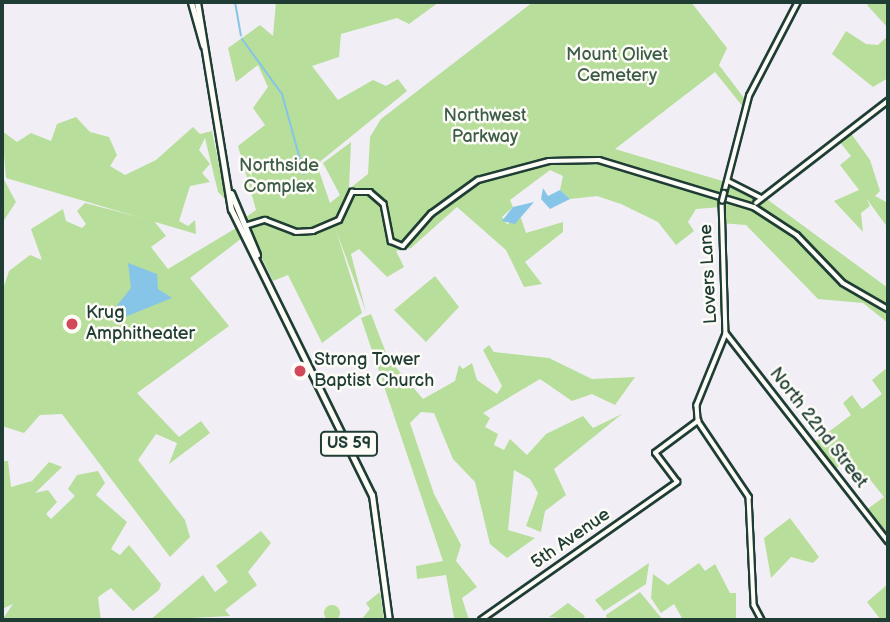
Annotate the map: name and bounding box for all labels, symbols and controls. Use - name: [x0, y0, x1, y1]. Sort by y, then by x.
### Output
- park label: Mount Olivet Cemetery: [566, 45, 668, 88]
- park label: Northwest Parkway: [444, 106, 526, 148]
- park label: Northside Complex: [239, 156, 319, 198]
- street label: Lovers Lane: [696, 223, 722, 325]
- place label: Krug Amphitheater: [86, 303, 195, 346]
- marker: Krug Amphitheater: [64, 316, 80, 332]
- place label: Strong Tower Baptist Church: [314, 350, 434, 392]
- marker: Strong Tower Baptist Church: [292, 363, 308, 379]
- street label: North 22nd Street: [764, 364, 872, 492]
- road number: US 59: [319, 432, 379, 457]
- street label: 5th Avenue: [528, 504, 614, 574]

